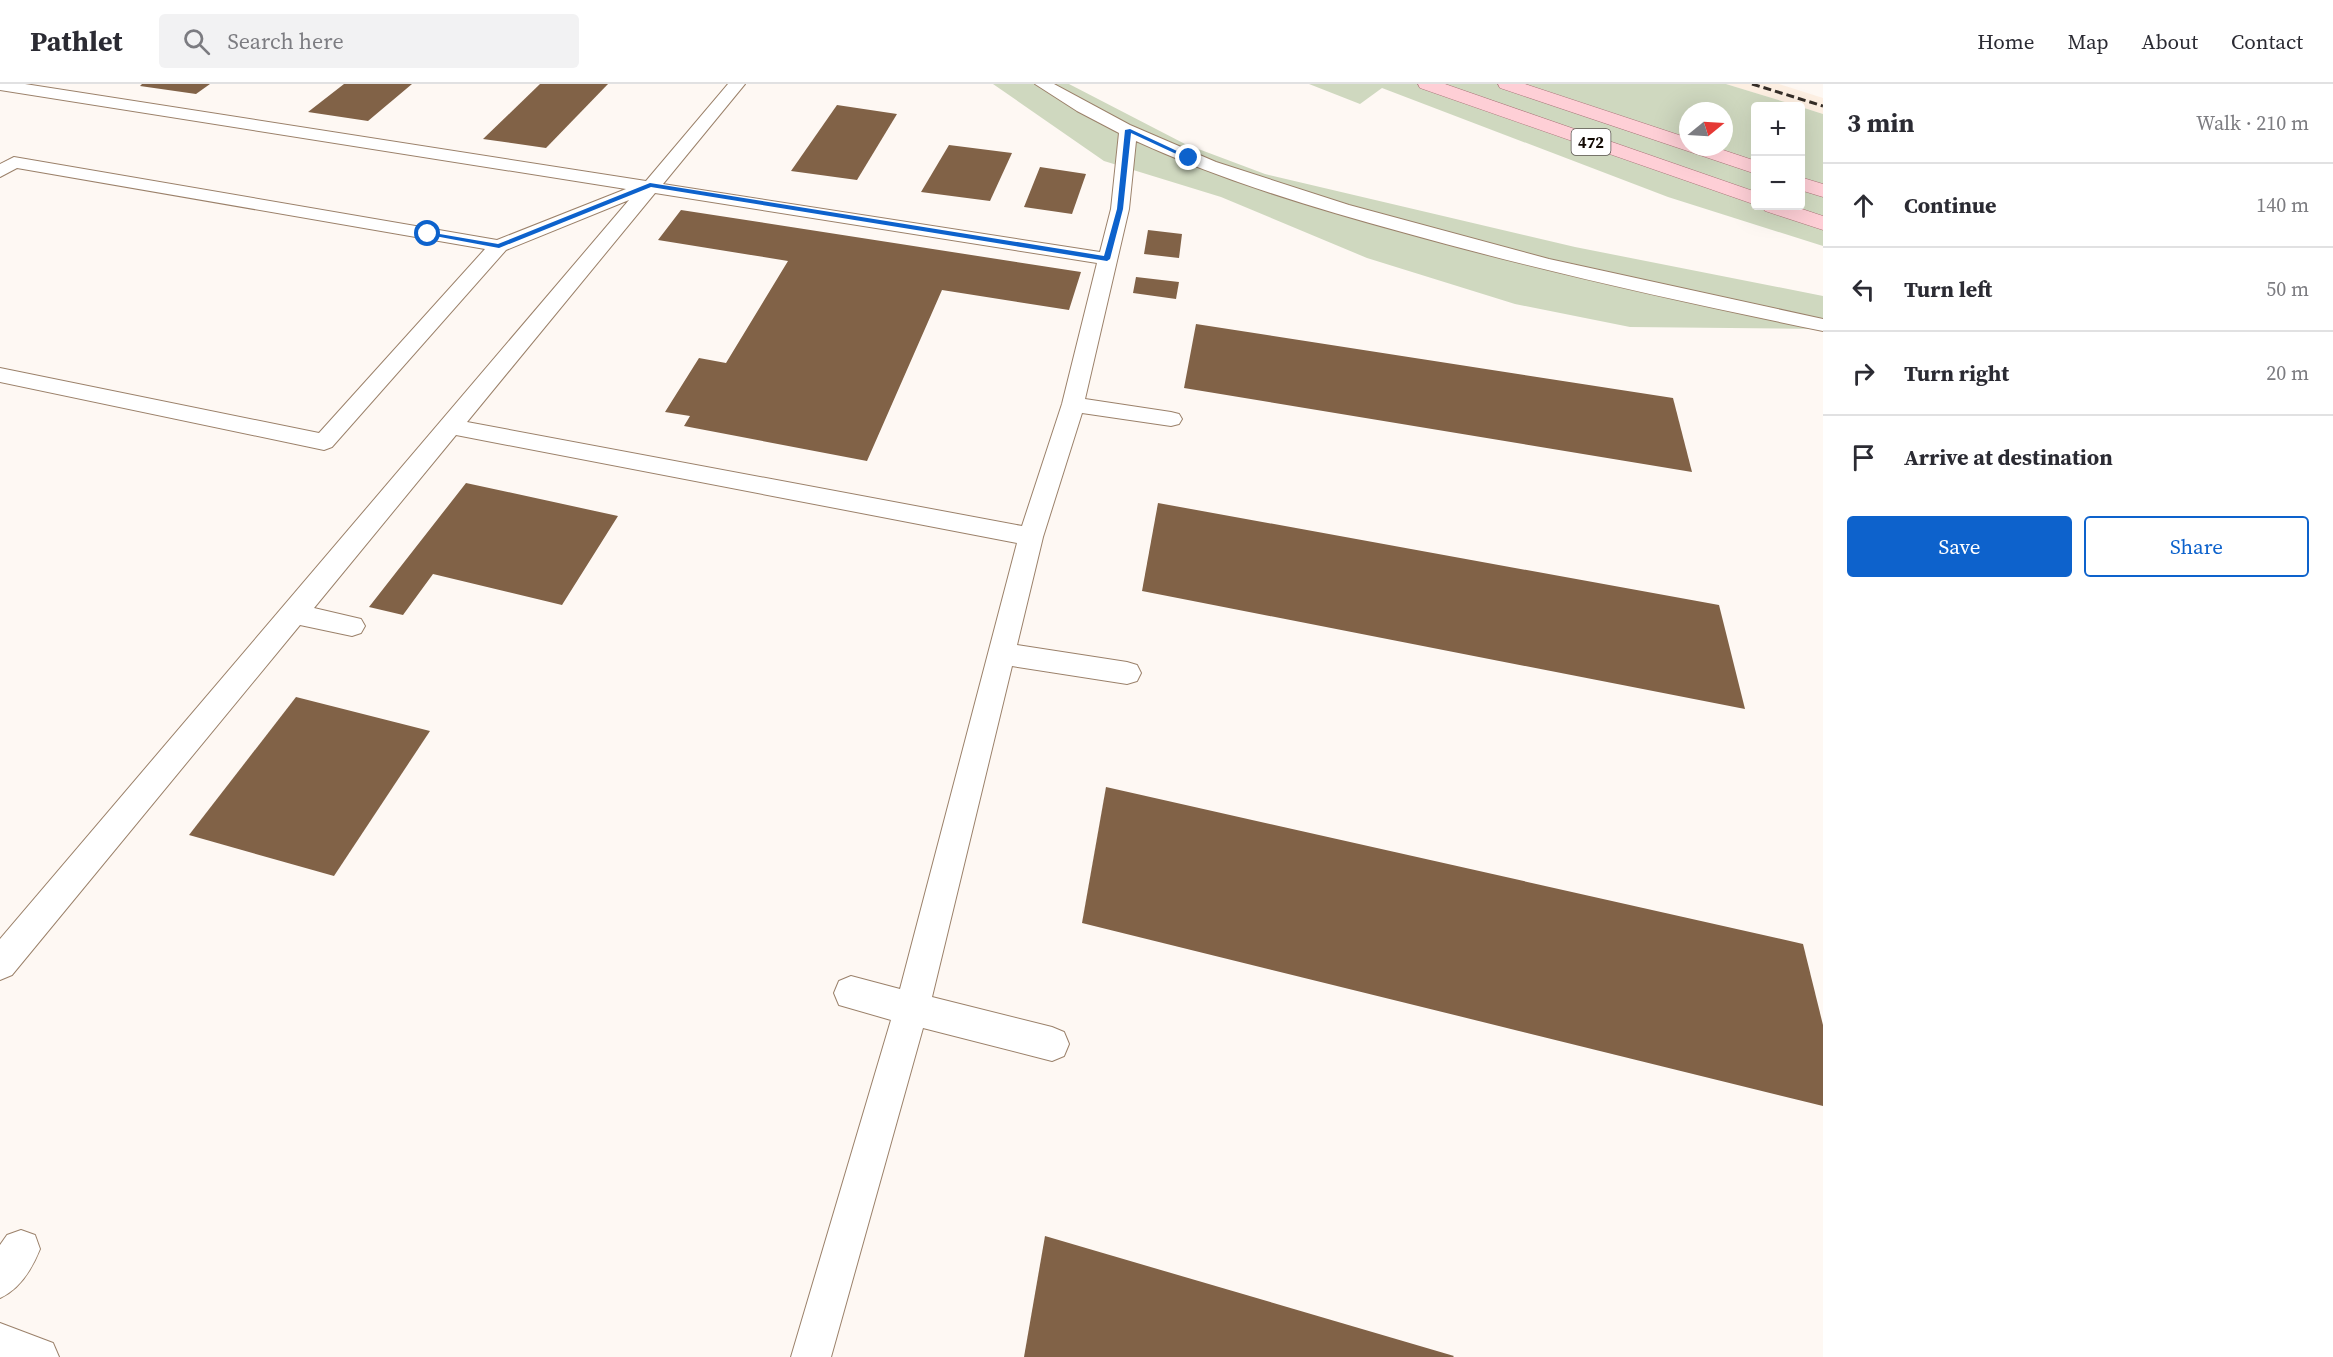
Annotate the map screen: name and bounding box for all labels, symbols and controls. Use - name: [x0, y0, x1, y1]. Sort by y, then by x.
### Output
- search box: [159, 14, 579, 68]
- text: Pathlet: [30, 22, 123, 60]
- icon: search: [180, 25, 213, 58]
- text: Search here: [228, 26, 344, 56]
- text: Home: [1977, 27, 2035, 56]
- text: Map: [2068, 27, 2109, 56]
- text: About: [2142, 27, 2198, 56]
- text: Contact: [2231, 27, 2303, 56]
- north arrow: [1679, 102, 1733, 156]
- map controls: [1751, 102, 1805, 210]
- button: +: [1751, 102, 1805, 156]
- text: 3 min: [1847, 105, 1914, 141]
- text: Walk · 210 m: [2196, 109, 2309, 137]
- road number: 472: [1572, 129, 1610, 155]
- route end: [1175, 144, 1201, 170]
- button: −: [1751, 156, 1805, 210]
- icon: ahead: [1847, 189, 1880, 222]
- text: Continue: [1904, 190, 1997, 220]
- text: 140 m: [2256, 191, 2309, 219]
- route start: [414, 220, 440, 246]
- icon: left: [1847, 273, 1880, 306]
- text: Turn left: [1904, 274, 1992, 304]
- text: 50 m: [2266, 275, 2309, 303]
- icon: right: [1847, 357, 1880, 390]
- text: Turn right: [1904, 358, 2009, 388]
- text: 20 m: [2266, 359, 2309, 387]
- icon: arrive: [1847, 441, 1880, 474]
- text: Arrive at destination: [1904, 442, 2113, 472]
- button: Save: [1847, 516, 2072, 577]
- button: Share: [2084, 516, 2309, 577]

